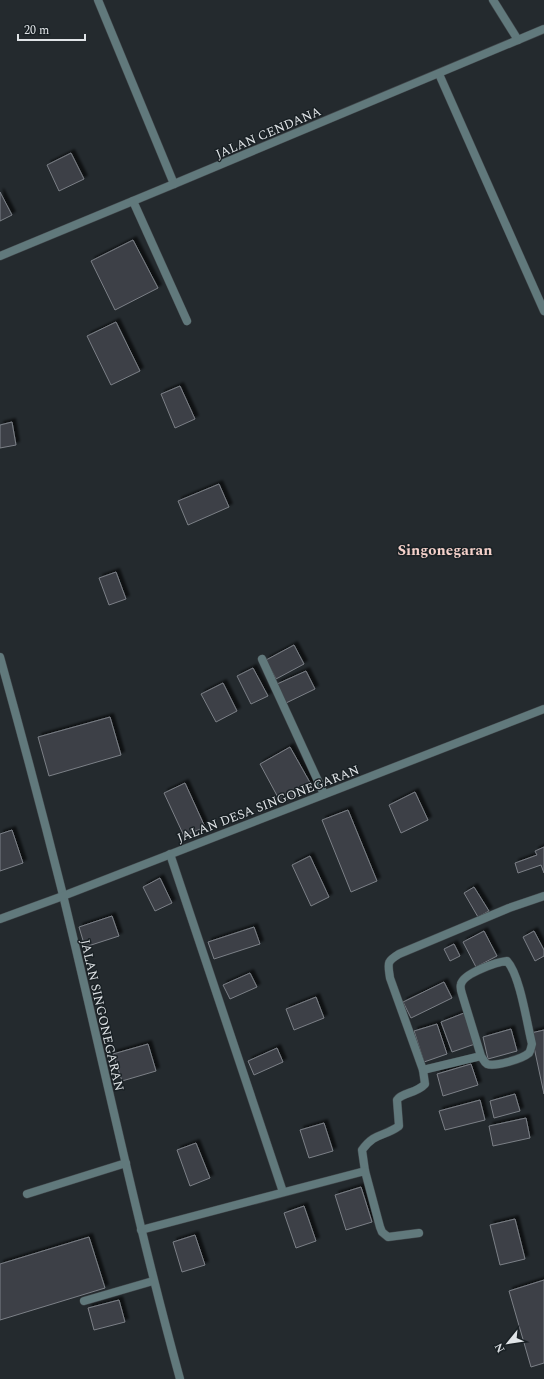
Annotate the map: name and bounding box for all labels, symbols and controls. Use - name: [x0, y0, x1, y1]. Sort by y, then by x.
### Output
- scale bar: [18, 16, 85, 42]
- text: 20 m: [24, 21, 49, 40]
- street label: JALAN CENDANA: [212, 102, 325, 164]
- district label: Singonegaran: [398, 539, 493, 562]
- street label: JALAN DESA SINGONEGARAN: [174, 760, 362, 848]
- street label: JALAN SINGONEGARAN: [75, 937, 129, 1093]
- north arrow: [488, 1323, 528, 1363]
- text: N: [490, 1340, 509, 1356]

